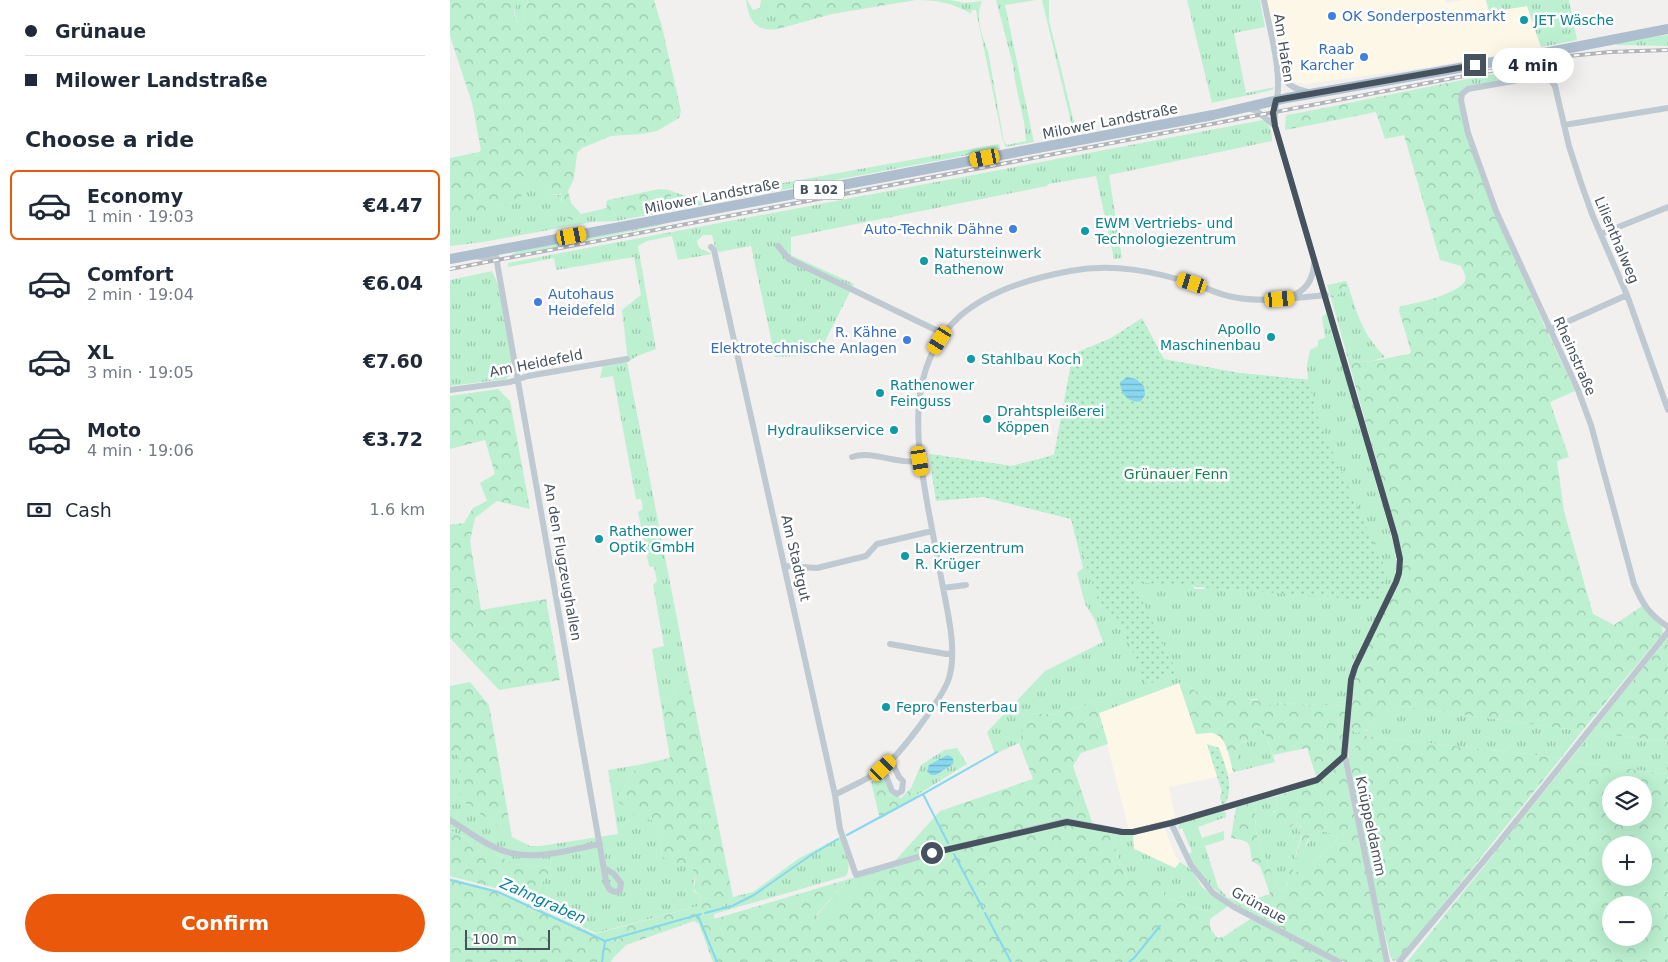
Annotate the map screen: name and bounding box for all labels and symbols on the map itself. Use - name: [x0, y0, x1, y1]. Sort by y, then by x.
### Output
- place label: OK Sonderpostenmarkt: [1342, 8, 1506, 24]
- marker: OK Sonderpostenmarkt: [1326, 10, 1338, 22]
- place label: JET Wäsche: [1533, 12, 1614, 28]
- street label: Am Hafen: [1271, 13, 1297, 83]
- marker: JET Wäsche: [1518, 14, 1530, 26]
- place label: Raab Karcher: [1300, 41, 1354, 73]
- callout: 4 min: [1492, 48, 1575, 82]
- marker: Raab Karcher: [1358, 51, 1370, 63]
- route end: [1464, 54, 1486, 76]
- street label: Milower Landstraße: [1041, 100, 1179, 142]
- car: [968, 148, 1001, 168]
- street label: Milower Landstraße: [643, 175, 781, 217]
- road number: B 102: [794, 180, 844, 200]
- street label: Lilienthalweg: [1592, 194, 1642, 286]
- place label: EWM Vertriebs- und Technologiezentrum: [1094, 215, 1236, 247]
- place label: Auto-Technik Dähne: [864, 221, 1003, 237]
- marker: Auto-Technik Dähne: [1007, 223, 1019, 235]
- marker: EWM Vertriebs- und Technologiezentrum: [1079, 225, 1091, 237]
- car: [555, 226, 588, 246]
- place label: Natursteinwerk Rathenow: [934, 245, 1042, 277]
- marker: Natursteinwerk Rathenow: [918, 255, 930, 267]
- car: [1175, 271, 1208, 295]
- place label: Autohaus Heidefeld: [548, 286, 615, 318]
- car: [1264, 290, 1295, 308]
- marker: Autohaus Heidefeld: [532, 296, 544, 308]
- street label: Rheinstraße: [1551, 314, 1599, 398]
- place label: Apollo Maschinenbau: [1160, 321, 1261, 353]
- car: [925, 323, 954, 357]
- place label: R. Kähne Elektrotechnische Anlagen: [710, 324, 897, 356]
- marker: Apollo Maschinenbau: [1265, 331, 1277, 343]
- marker: R. Kähne Elektrotechnische Anlagen: [901, 334, 913, 346]
- street label: Am Heidefeld: [488, 346, 584, 380]
- place label: Stahlbau Koch: [981, 351, 1081, 367]
- marker: Stahlbau Koch: [965, 353, 977, 365]
- place label: Rathenower Feinguss: [890, 377, 974, 409]
- marker: Rathenower Feinguss: [874, 387, 886, 399]
- place label: Drahtspleißerei Köppen: [997, 403, 1104, 435]
- marker: Drahtspleißerei Köppen: [981, 413, 993, 425]
- place label: Hydraulikservice: [767, 422, 884, 438]
- marker: Hydraulikservice: [888, 424, 900, 436]
- car: [910, 445, 929, 477]
- park label: Grünauer Fenn: [1124, 466, 1228, 482]
- street label: An den Flugzeughallen: [541, 482, 585, 642]
- street label: Am Stadtgut: [778, 513, 814, 603]
- place label: Rathenower Optik GmbH: [609, 523, 695, 555]
- marker: Rathenower Optik GmbH: [593, 533, 605, 545]
- place label: Lackierzentrum R. Krüger: [915, 540, 1024, 572]
- marker: Lackierzentrum R. Krüger: [899, 550, 911, 562]
- place label: Fepro Fensterbau: [896, 699, 1018, 715]
- marker: Fepro Fensterbau: [880, 701, 892, 713]
- car: [867, 752, 899, 784]
- street label: Knüppeldamm: [1353, 774, 1389, 878]
- route start: [921, 842, 943, 864]
- water label: Zahngraben: [497, 874, 589, 928]
- street label: Grünaue: [1229, 883, 1289, 927]
- scale bar: [465, 927, 550, 950]

